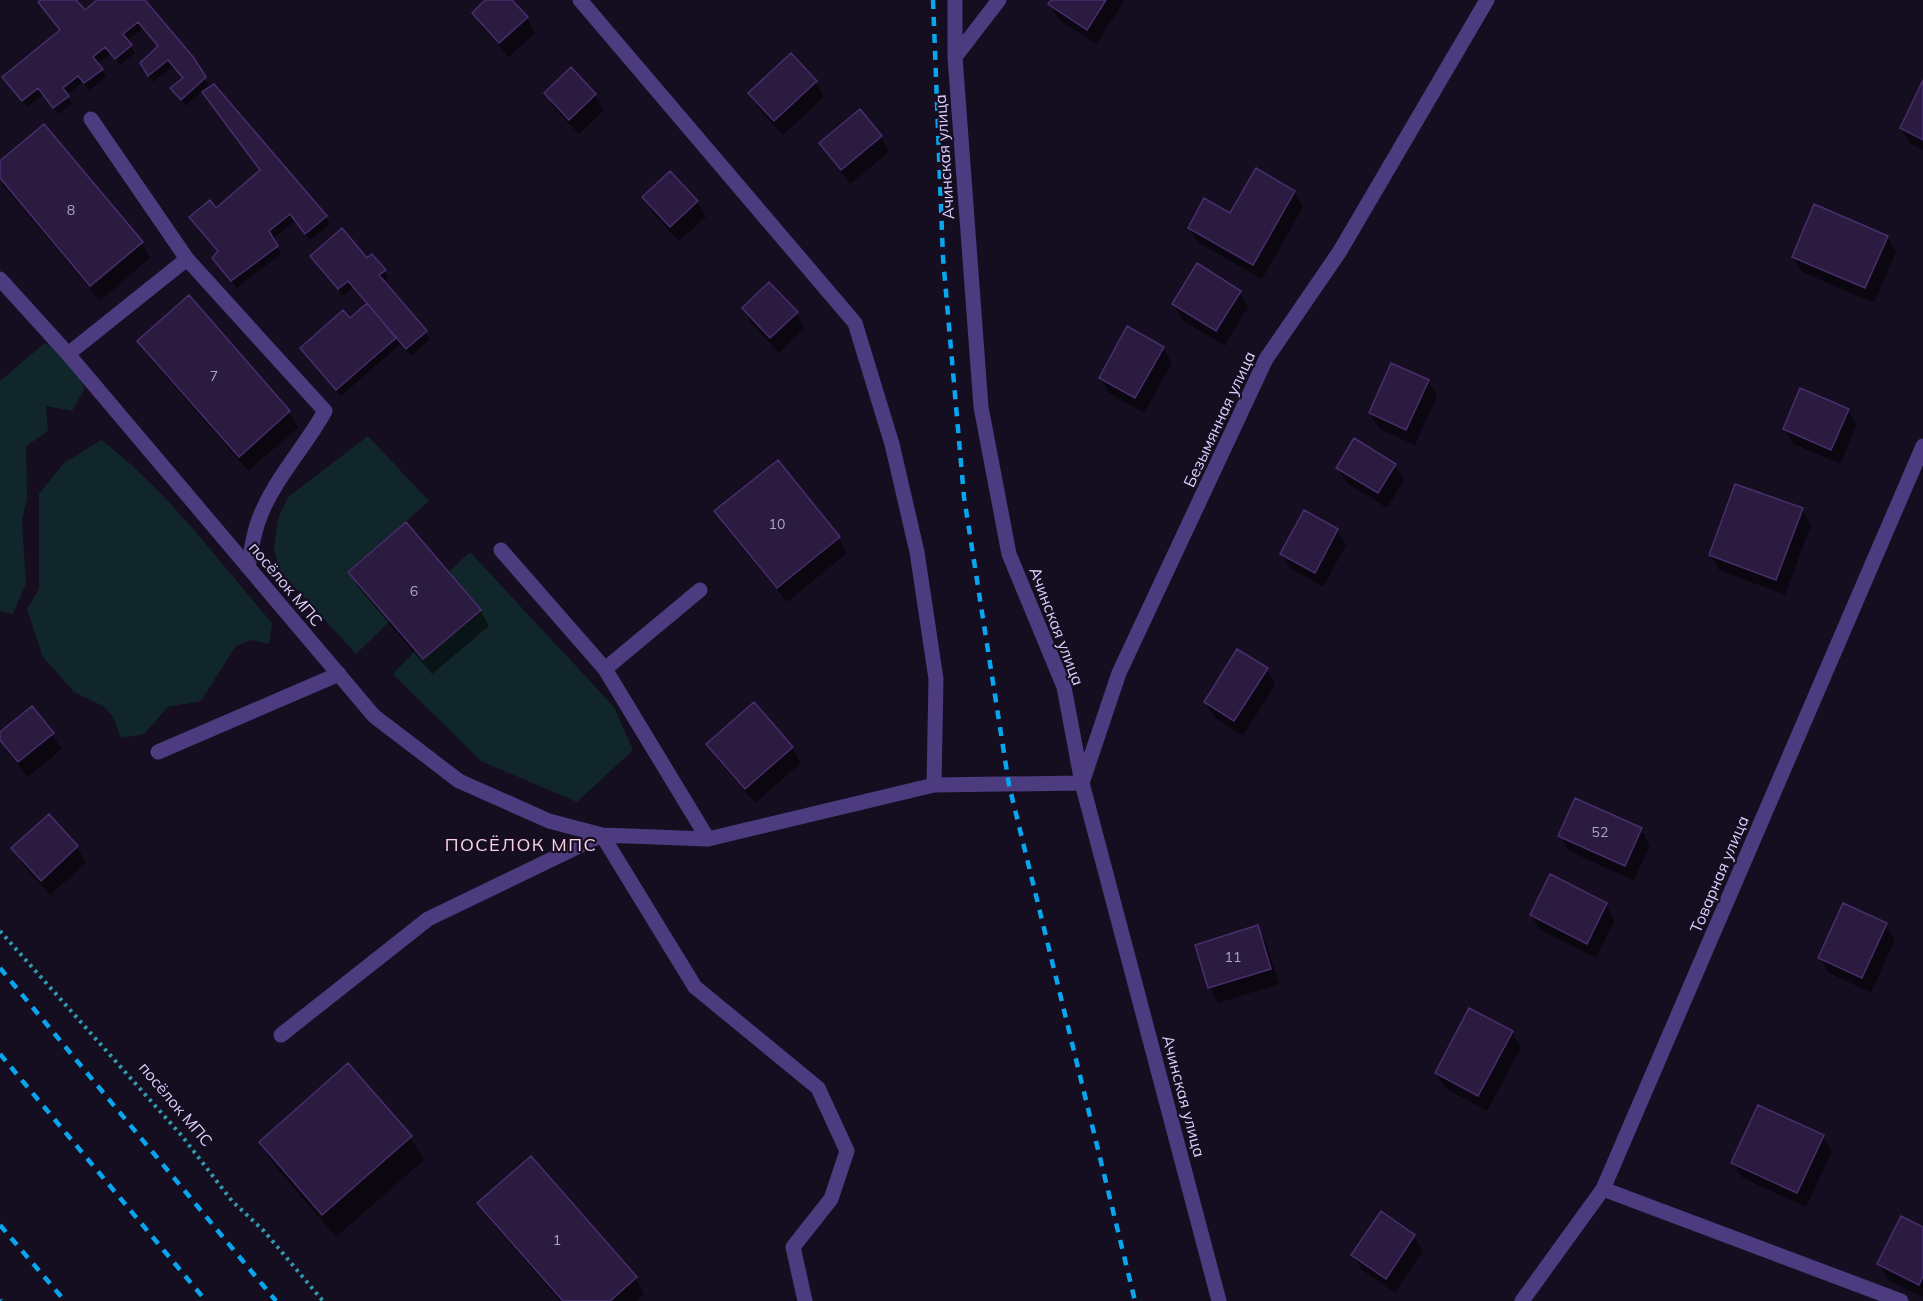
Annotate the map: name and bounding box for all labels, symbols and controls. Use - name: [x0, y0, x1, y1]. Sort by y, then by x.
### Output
- street label: Ачинская улица: [930, 94, 958, 220]
- house number: 8: [67, 201, 75, 219]
- street label: Безымянная улица: [1179, 348, 1259, 490]
- house number: 7: [210, 367, 218, 385]
- house number: 10: [769, 515, 785, 533]
- street label: посёлок МПС: [245, 538, 327, 630]
- street label: Ачинская улица: [1025, 564, 1089, 688]
- house number: 6: [410, 582, 418, 600]
- street label: Товарная улица: [1685, 813, 1753, 935]
- house number: 52: [1592, 823, 1608, 841]
- district label: ПОСЁЛОК МПС: [445, 833, 597, 856]
- house number: 11: [1225, 948, 1241, 966]
- street label: Ачинская улица: [1158, 1033, 1210, 1159]
- street label: посёлок МПС: [135, 1058, 217, 1150]
- house number: 1: [553, 1231, 561, 1249]

